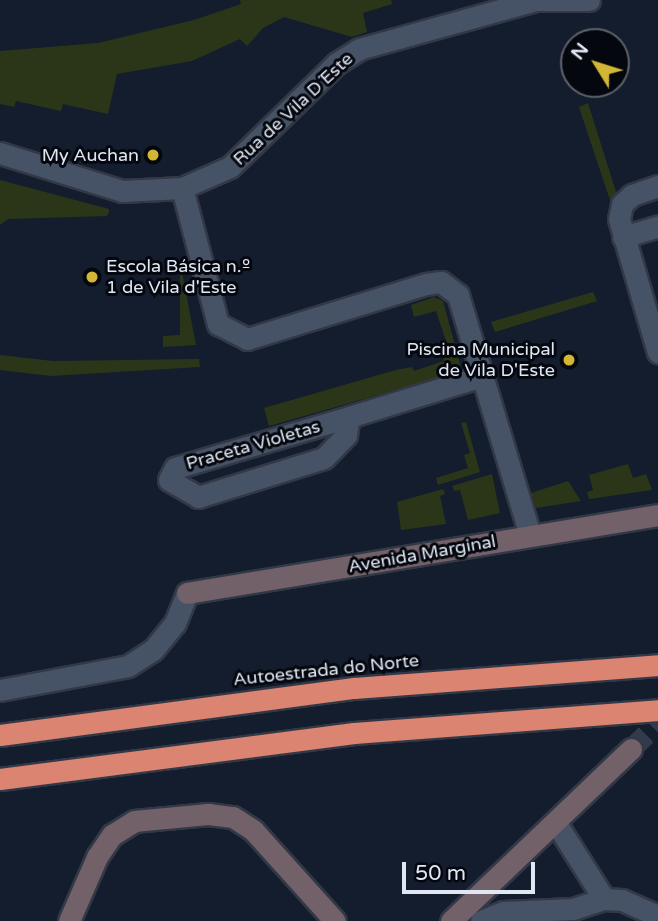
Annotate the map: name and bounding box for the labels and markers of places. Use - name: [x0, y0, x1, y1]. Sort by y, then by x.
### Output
- place label: My Auchan: [42, 144, 139, 166]
- marker: My Auchan: [145, 147, 161, 163]
- place label: Escola Básica n.º 1 de Vila d'Este: [106, 256, 251, 298]
- marker: Escola Básica n.º 1 de Vila d'Este: [84, 269, 100, 285]
- place label: Piscina Municipal de Vila D'Este: [407, 339, 555, 382]
- marker: Piscina Municipal de Vila D'Este: [561, 352, 577, 368]

